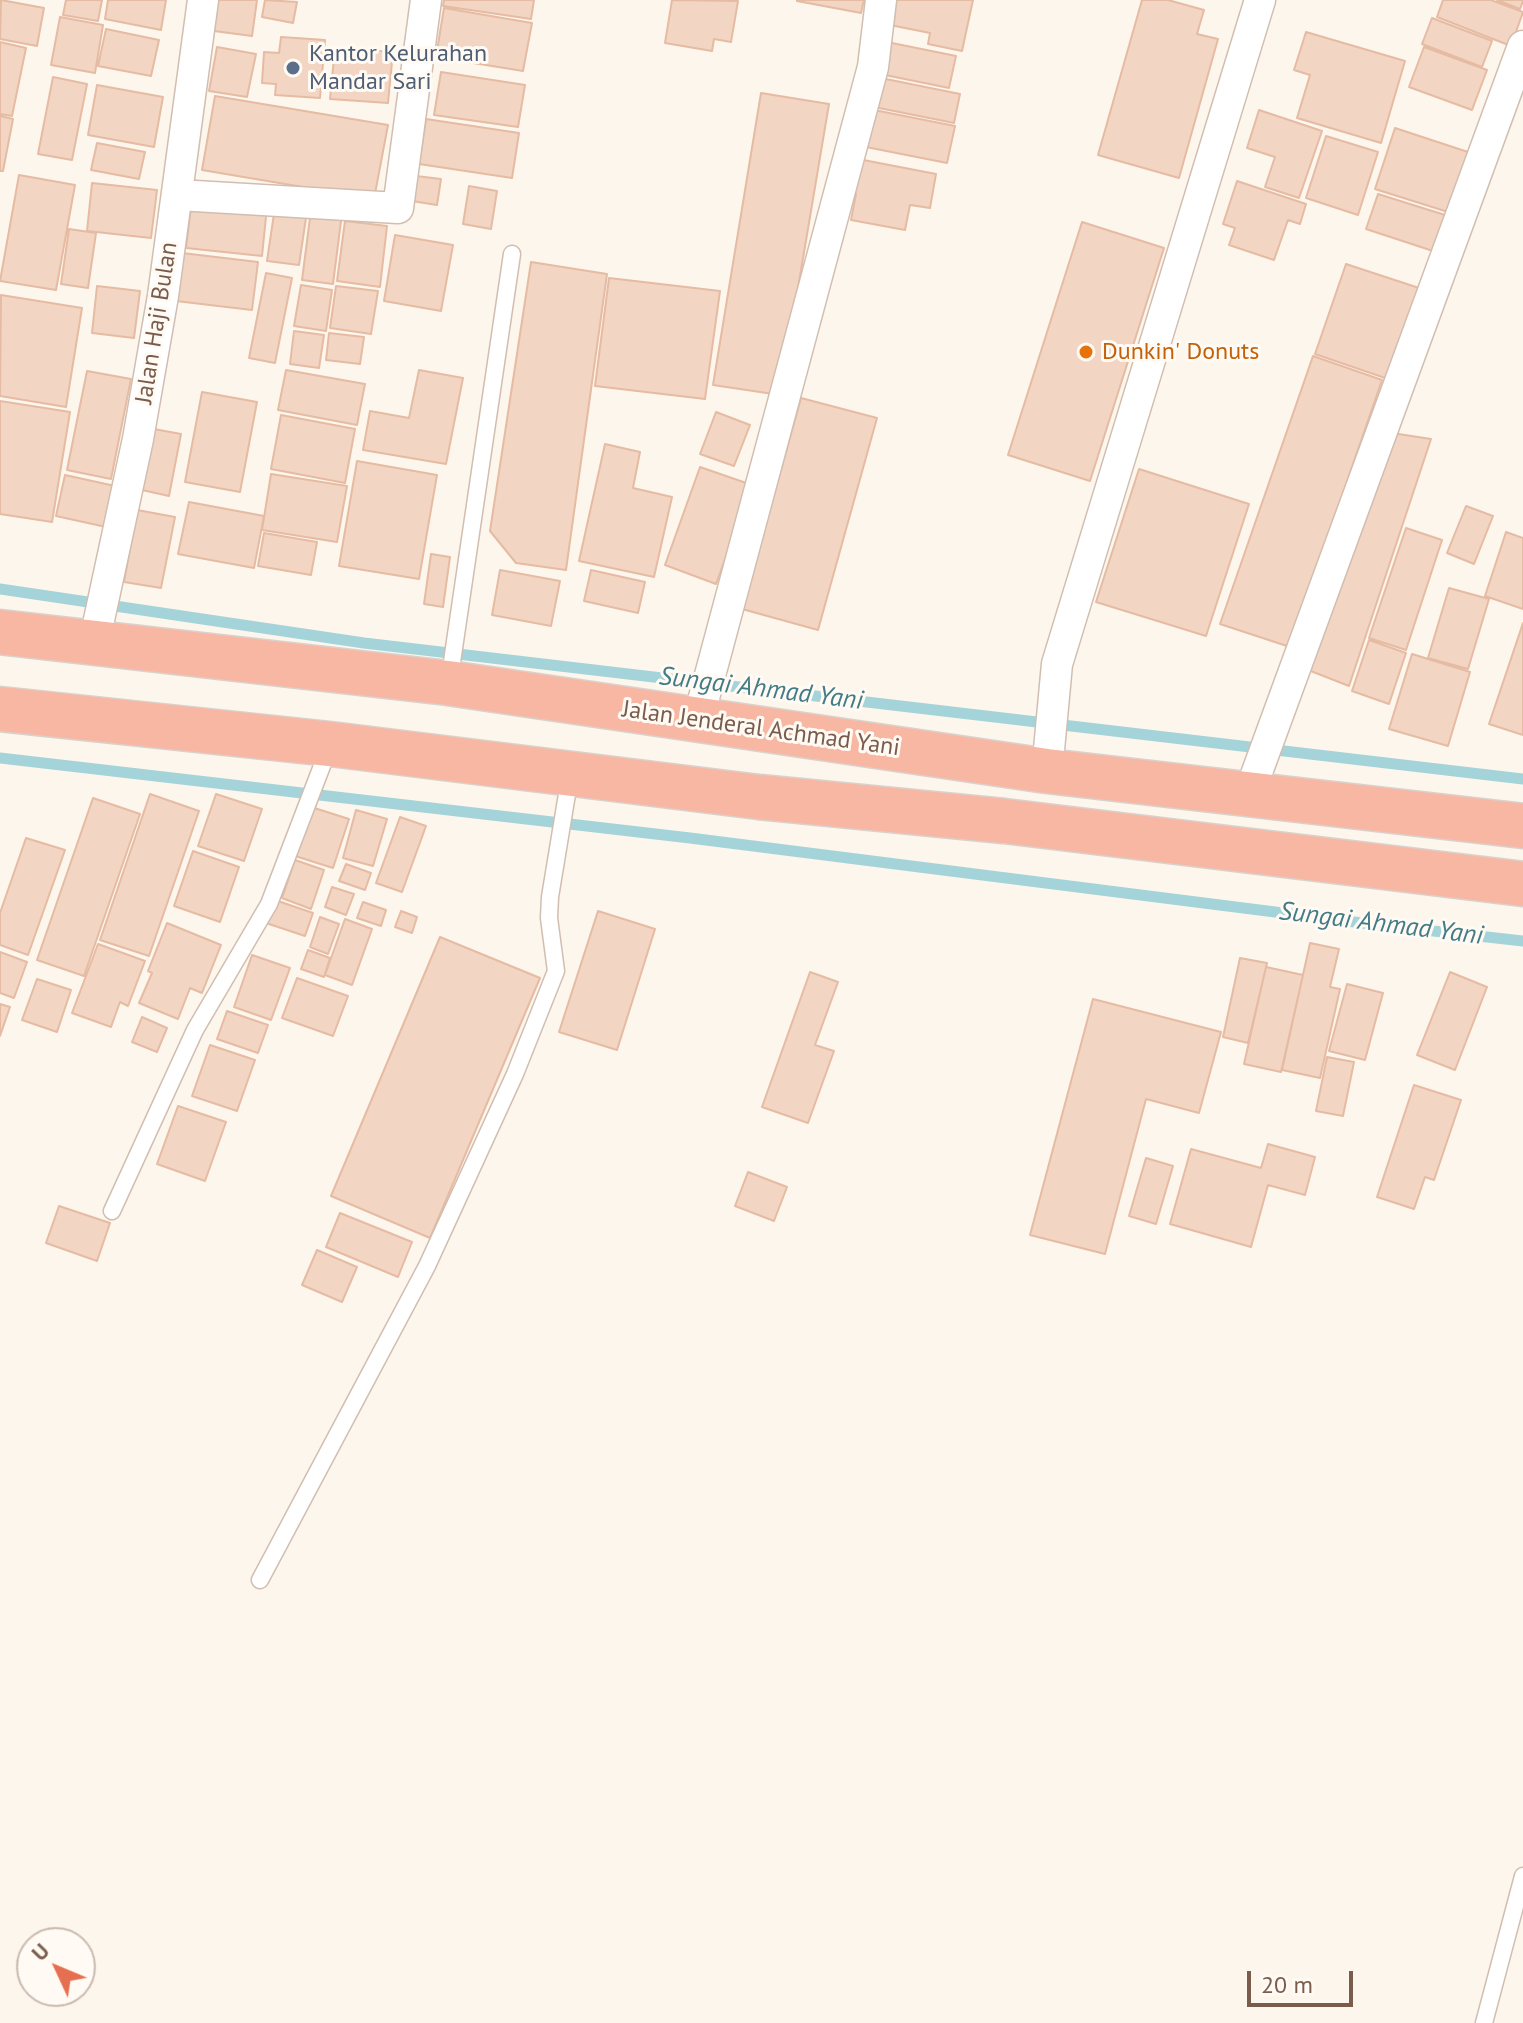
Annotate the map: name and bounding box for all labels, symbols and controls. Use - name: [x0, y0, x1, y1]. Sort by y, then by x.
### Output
- place label: Kantor Kelurahan Mandar Sari: [309, 40, 487, 96]
- marker: Kantor Kelurahan Mandar Sari: [284, 59, 302, 77]
- street label: Jalan Haji Bulan: [130, 240, 184, 406]
- place label: Dunkin' Donuts: [1102, 338, 1259, 366]
- marker: Dunkin' Donuts: [1077, 343, 1095, 361]
- water label: Sungai Ahmad Yani: [657, 661, 865, 717]
- street label: Jalan Jenderal Achmad Yani: [620, 695, 902, 763]
- water label: Sungai Ahmad Yani: [1277, 896, 1485, 952]
- north arrow: [16, 1927, 96, 2007]
- text: U: [25, 1937, 55, 1966]
- scale bar: [1251, 1955, 1357, 2005]
- text: 20 m: [1261, 1969, 1313, 2000]

